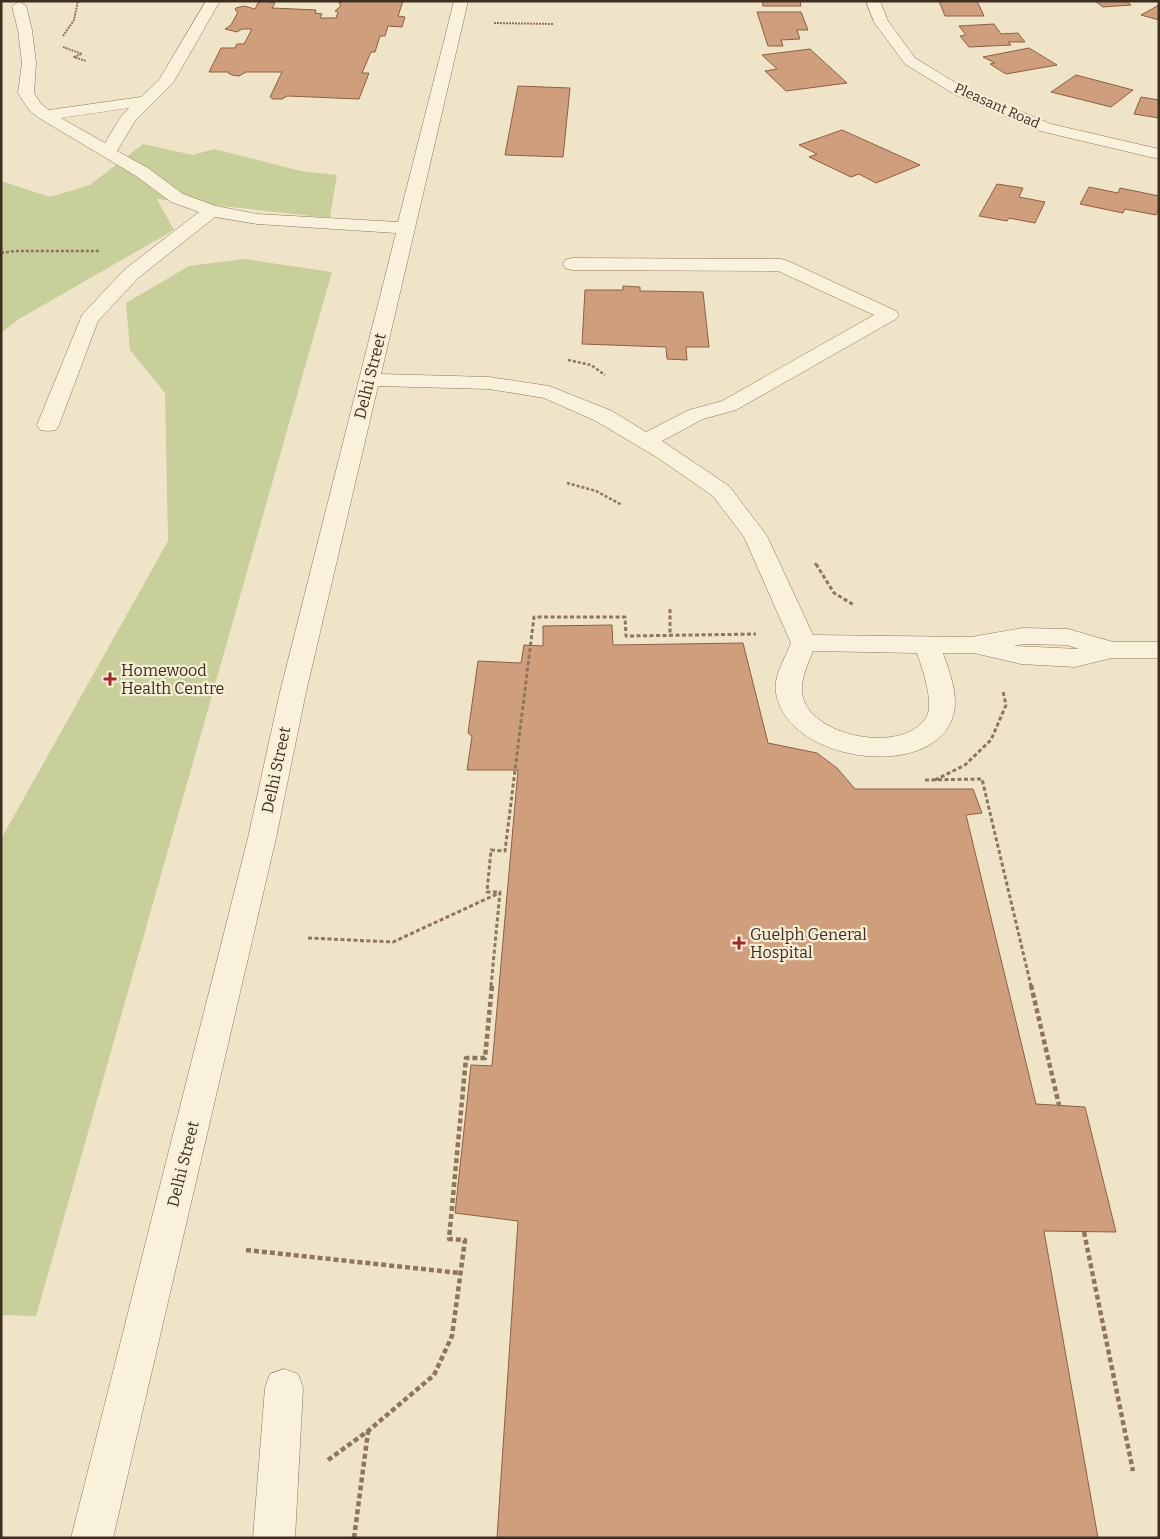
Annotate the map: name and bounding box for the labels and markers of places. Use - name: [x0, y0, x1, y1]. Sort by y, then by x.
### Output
- place label: Homewood Health Centre: [121, 661, 224, 698]
- marker: Homewood Health Centre: [103, 672, 117, 686]
- place label: Guelph General Hospital: [750, 925, 867, 962]
- marker: Guelph General Hospital: [732, 936, 746, 950]

